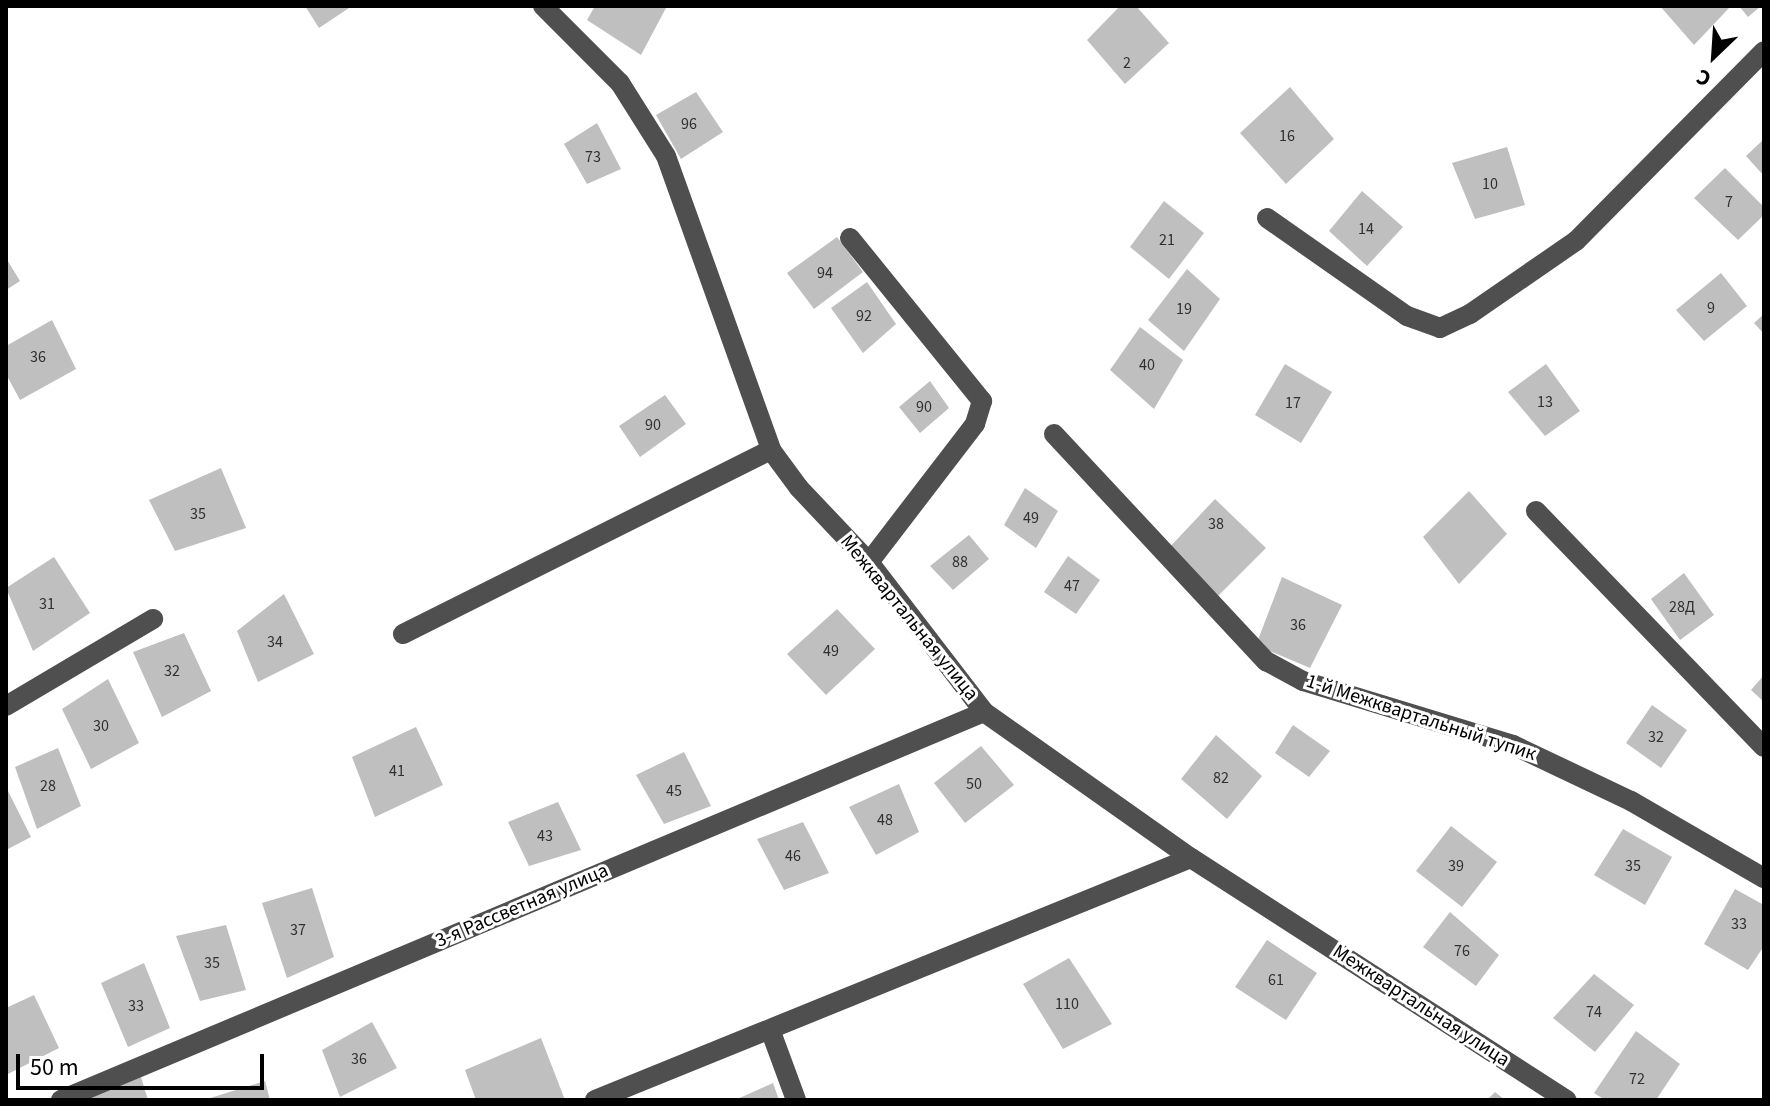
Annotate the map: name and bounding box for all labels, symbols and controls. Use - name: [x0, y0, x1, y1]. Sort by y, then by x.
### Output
- north arrow: [1674, 16, 1754, 96]
- house number: 2: [1123, 53, 1131, 73]
- text: С: [1691, 61, 1716, 95]
- house number: 96: [681, 114, 697, 134]
- house number: 16: [1279, 126, 1295, 146]
- house number: 73: [585, 147, 601, 167]
- house number: 10: [1482, 174, 1498, 194]
- house number: 7: [1725, 192, 1733, 212]
- house number: 14: [1358, 219, 1374, 239]
- house number: 21: [1159, 230, 1175, 250]
- house number: 94: [817, 263, 833, 283]
- house number: 9: [1707, 298, 1715, 318]
- house number: 19: [1176, 299, 1192, 319]
- house number: 92: [856, 306, 872, 326]
- house number: 36: [30, 347, 46, 367]
- house number: 40: [1139, 355, 1155, 375]
- house number: 13: [1537, 392, 1553, 412]
- house number: 17: [1285, 393, 1301, 413]
- house number: 90: [916, 397, 932, 417]
- house number: 90: [645, 415, 661, 435]
- house number: 35: [190, 504, 206, 524]
- house number: 49: [1023, 508, 1039, 528]
- house number: 38: [1208, 514, 1224, 534]
- street label: Межквартальная улица: [835, 530, 983, 706]
- house number: 88: [952, 552, 968, 572]
- house number: 47: [1064, 576, 1080, 596]
- house number: 31: [39, 594, 55, 614]
- house number: 28Д: [1669, 597, 1695, 617]
- house number: 36: [1290, 615, 1306, 635]
- house number: 34: [267, 632, 283, 652]
- house number: 49: [823, 641, 839, 661]
- house number: 32: [164, 661, 180, 681]
- street label: 1-й Межквартальный тупик: [1303, 669, 1539, 767]
- house number: 30: [93, 716, 109, 736]
- house number: 32: [1648, 727, 1664, 747]
- house number: 41: [389, 761, 405, 781]
- house number: 82: [1213, 768, 1229, 788]
- house number: 50: [966, 774, 982, 794]
- house number: 28: [40, 776, 56, 796]
- house number: 45: [666, 781, 682, 801]
- house number: 48: [877, 810, 893, 830]
- house number: 43: [537, 826, 553, 846]
- house number: 46: [785, 846, 801, 866]
- house number: 39: [1448, 856, 1464, 876]
- house number: 35: [1625, 856, 1641, 876]
- street label: 3-я Рассветная улица: [432, 859, 612, 953]
- house number: 33: [1731, 914, 1747, 934]
- house number: 37: [290, 920, 306, 940]
- street label: Межквартальная улица: [1328, 940, 1514, 1072]
- house number: 76: [1454, 941, 1470, 961]
- house number: 35: [204, 953, 220, 973]
- house number: 61: [1268, 970, 1284, 990]
- house number: 110: [1055, 994, 1079, 1014]
- house number: 33: [128, 996, 144, 1016]
- house number: 74: [1586, 1002, 1602, 1022]
- scale bar: [20, 1038, 268, 1088]
- house number: 36: [351, 1049, 367, 1069]
- text: 50 m: [30, 1050, 79, 1085]
- house number: 72: [1629, 1069, 1645, 1089]

